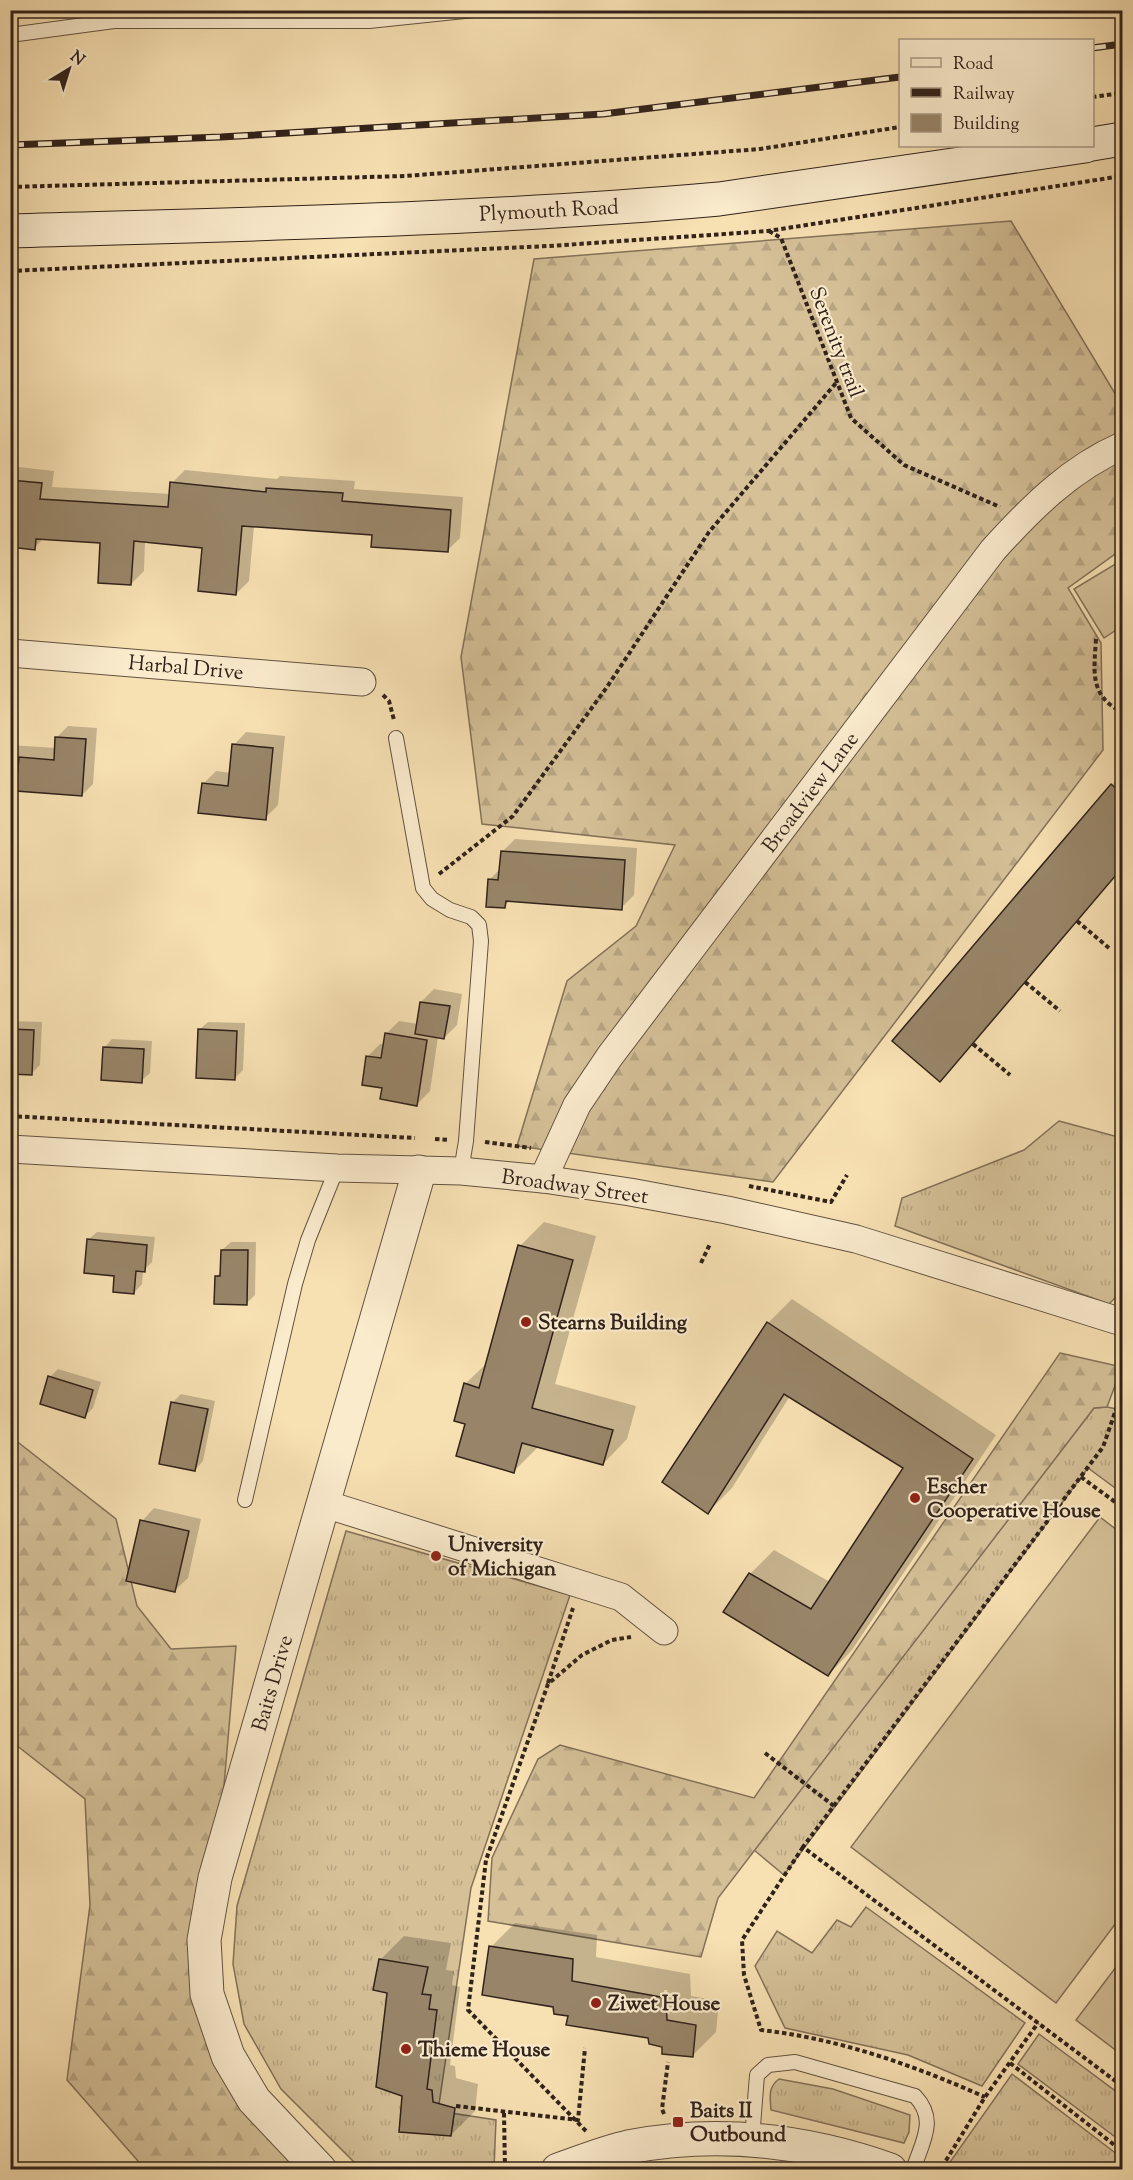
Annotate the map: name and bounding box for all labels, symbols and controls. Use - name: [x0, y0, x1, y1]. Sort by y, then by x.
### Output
- north arrow: [39, 39, 99, 99]
- legend: [899, 39, 1094, 147]
- text: N: [65, 46, 89, 72]
- text: Road: [953, 52, 993, 78]
- text: Railway: [953, 82, 1015, 108]
- text: Building: [953, 112, 1019, 138]
- street label: Plymouth Road: [478, 193, 620, 231]
- street label: Serenity trail: [800, 283, 870, 403]
- street label: Harbal Drive: [127, 649, 245, 689]
- street label: Broadview Lane: [756, 726, 867, 860]
- street label: Broadway Street: [499, 1163, 650, 1213]
- place label: Stearns Building: [538, 1309, 688, 1339]
- marker: Stearns Building: [519, 1315, 533, 1329]
- place label: Escher Cooperative House: [927, 1473, 1101, 1527]
- marker: Escher Cooperative House: [908, 1491, 922, 1505]
- place label: University of Michigan: [448, 1531, 557, 1585]
- marker: University of Michigan: [429, 1549, 443, 1563]
- street label: Baits Drive: [246, 1632, 302, 1735]
- place label: Ziwet House: [608, 1990, 721, 2020]
- marker: Ziwet House: [589, 1996, 603, 2010]
- place label: Thieme House: [418, 2036, 551, 2066]
- marker: Thieme House: [399, 2042, 413, 2056]
- place label: Baits II Outbound: [690, 2097, 786, 2151]
- marker: Baits II Outbound: [671, 2115, 685, 2129]

